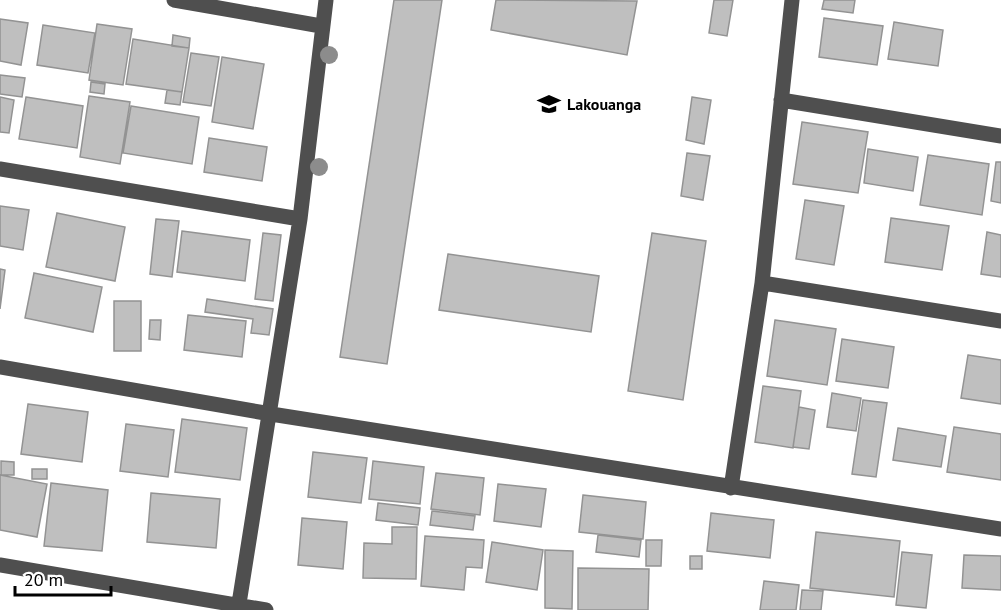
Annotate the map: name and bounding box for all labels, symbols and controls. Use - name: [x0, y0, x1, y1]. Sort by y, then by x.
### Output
- school or university icon: Lakouanga: [536, 91, 562, 117]
- place label: Lakouanga: [567, 94, 641, 114]
- scale bar: [15, 559, 111, 597]
- text: 20 m: [24, 568, 63, 591]

